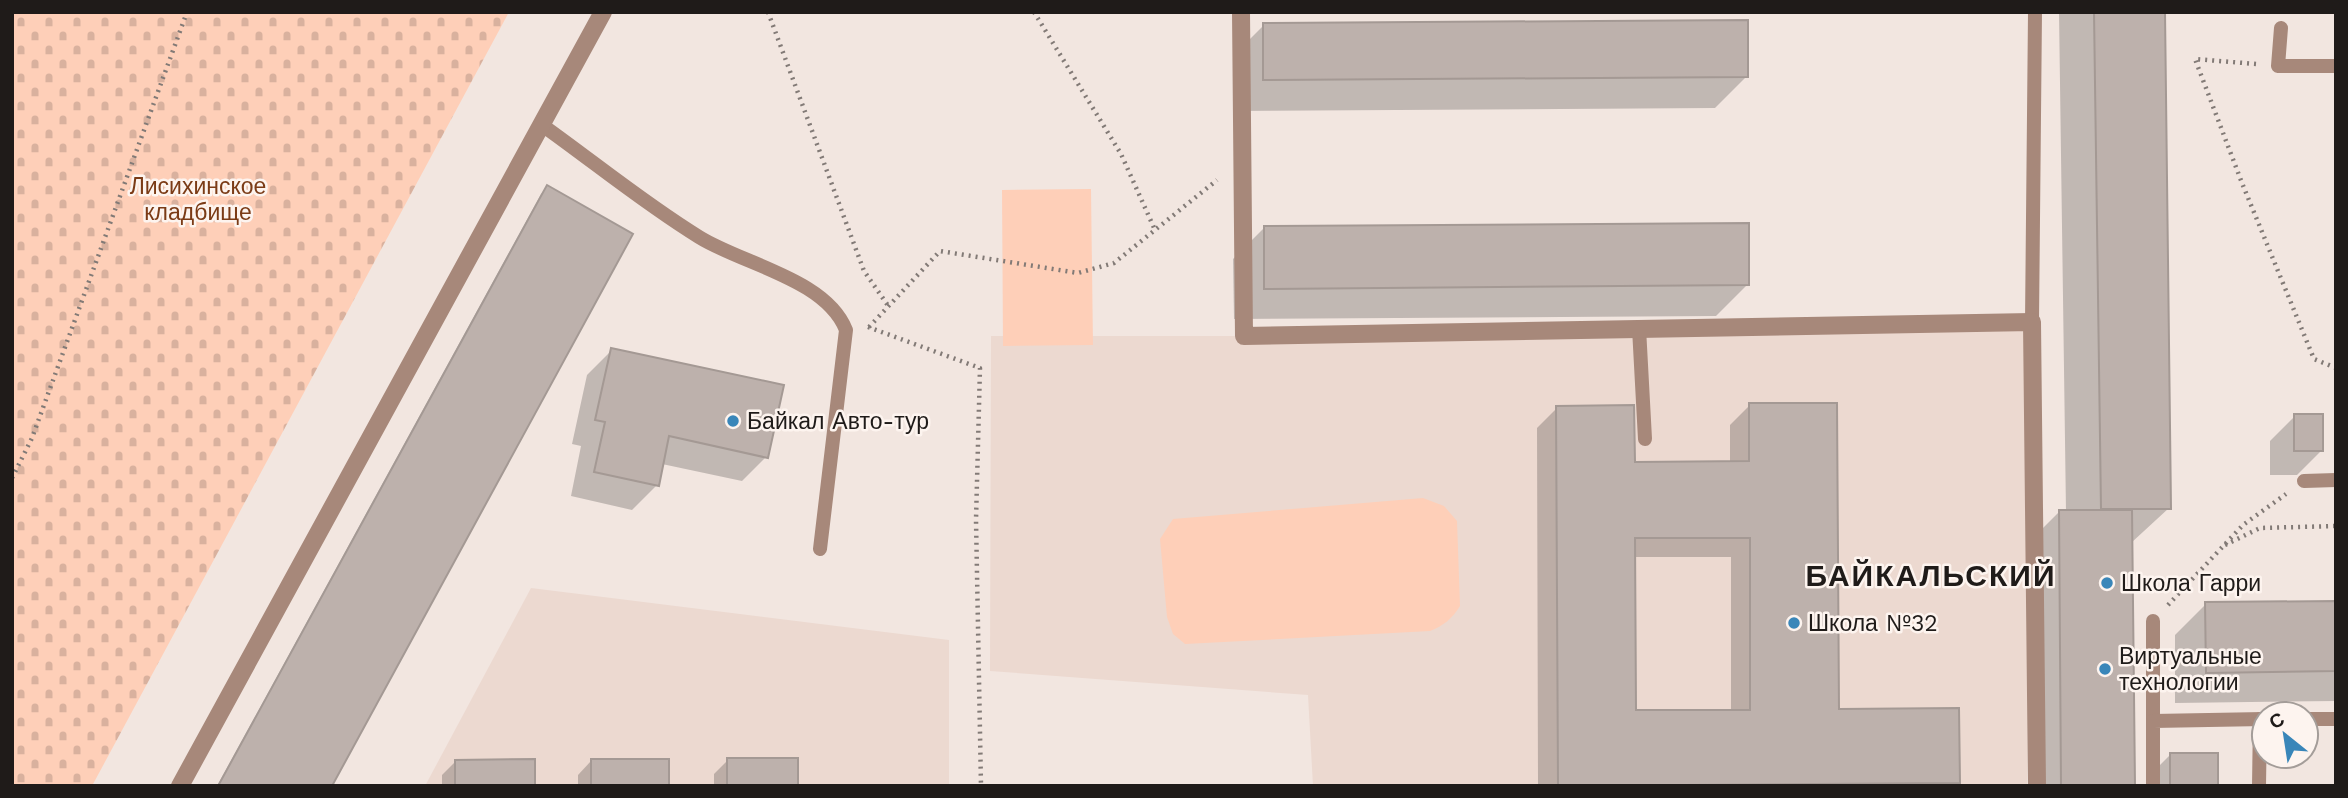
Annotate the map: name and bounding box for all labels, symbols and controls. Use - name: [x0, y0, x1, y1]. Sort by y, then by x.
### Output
- park label: Лисихинское кладбище: [130, 173, 266, 226]
- place label: Байкал Авто-тур: [747, 408, 929, 435]
- marker: Байкал Авто-тур: [725, 413, 741, 429]
- district label: БАЙКАЛЬСКИЙ: [1806, 558, 2056, 593]
- place label: Школа Гарри: [2121, 570, 2261, 597]
- marker: Школа Гарри: [2099, 575, 2115, 591]
- place label: Школа №32: [1808, 610, 1938, 637]
- marker: Школа №32: [1786, 615, 1802, 631]
- place label: Виртуальные технологии: [2119, 643, 2262, 696]
- marker: Виртуальные технологии: [2097, 661, 2113, 677]
- north arrow: [2250, 700, 2320, 770]
- text: С: [2265, 707, 2289, 734]

